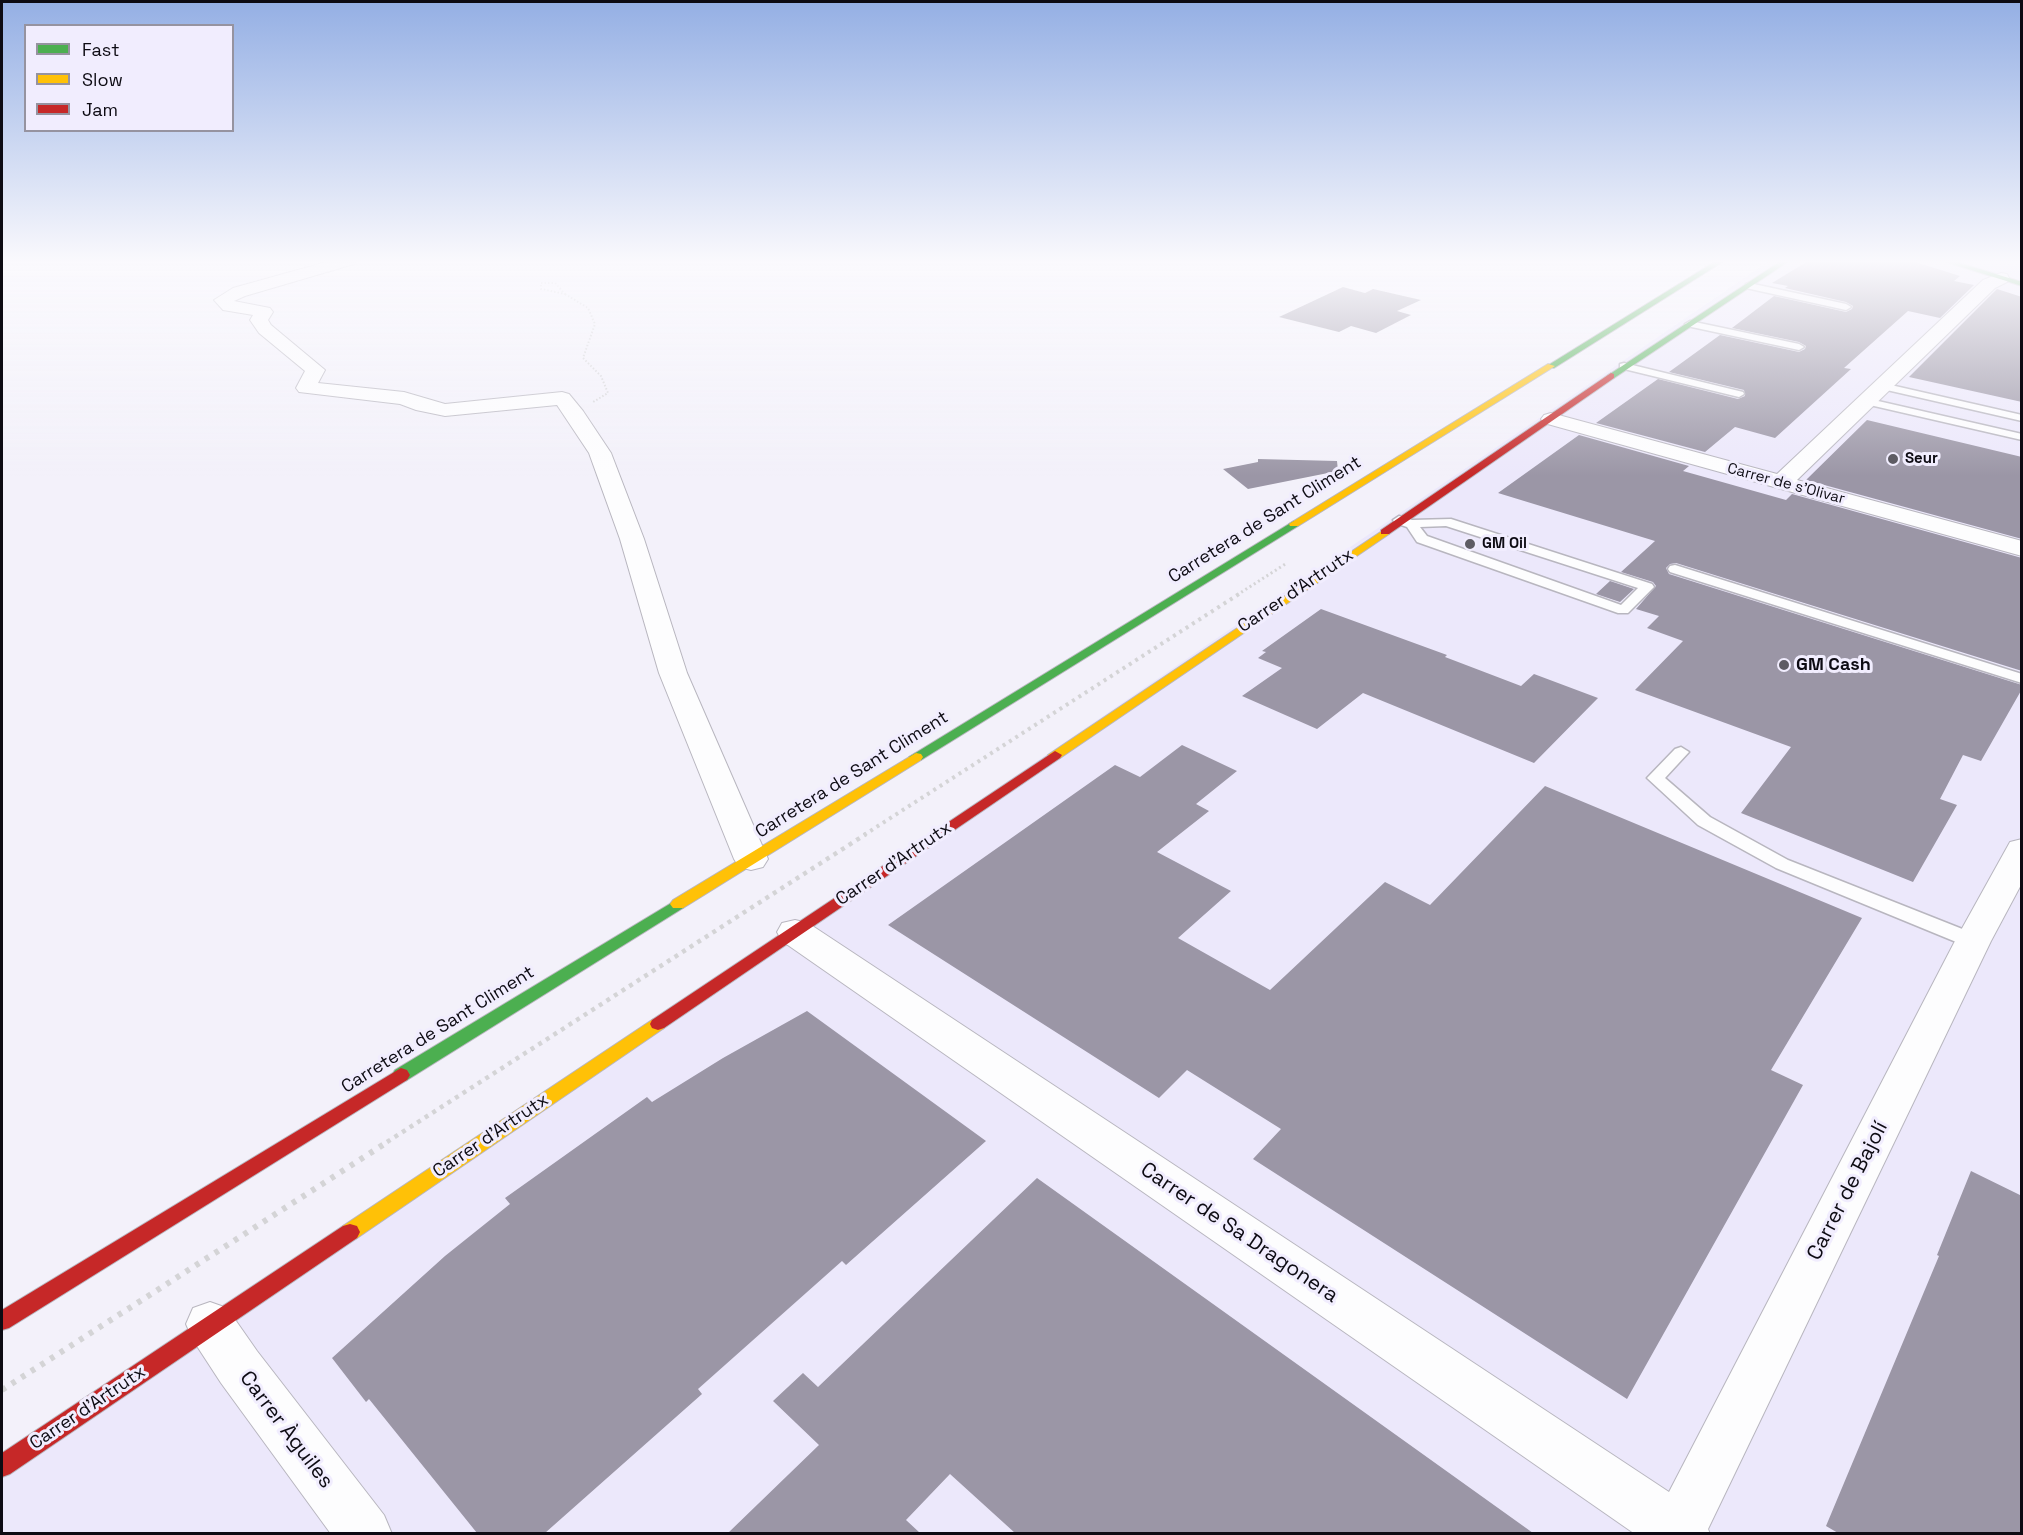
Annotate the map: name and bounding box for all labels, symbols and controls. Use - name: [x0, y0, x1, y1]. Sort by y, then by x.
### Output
- legend: [24, 24, 234, 132]
- text: Fast: [82, 38, 119, 61]
- text: Slow: [82, 68, 123, 91]
- text: Jam: [82, 98, 118, 121]
- place label: Seur: [1905, 450, 1938, 468]
- street label: Carretera de Sant Climent: [1165, 452, 1365, 588]
- marker: Seur: [1886, 452, 1900, 466]
- street label: Carrer de s'Olivar: [1725, 460, 1847, 508]
- place label: GM Oil: [1482, 535, 1527, 553]
- marker: GM Oil: [1463, 537, 1477, 551]
- street label: Carrer d'Artrutx: [1234, 544, 1358, 638]
- place label: GM Cash: [1796, 654, 1871, 676]
- marker: GM Cash: [1777, 658, 1791, 672]
- street label: Carretera de Sant Climent: [752, 707, 952, 843]
- street label: Carrer d'Artrutx: [832, 817, 956, 911]
- street label: Carretera de Sant Climent: [338, 962, 538, 1098]
- street label: Carrer d'Artrutx: [429, 1089, 553, 1183]
- street label: Carrer de Bajolí: [1802, 1117, 1894, 1265]
- street label: Carrer de Sa Dragonera: [1135, 1157, 1343, 1309]
- street label: Carrer d'Artrutx: [26, 1361, 150, 1455]
- street label: Carrer Àguiles: [234, 1366, 338, 1494]

